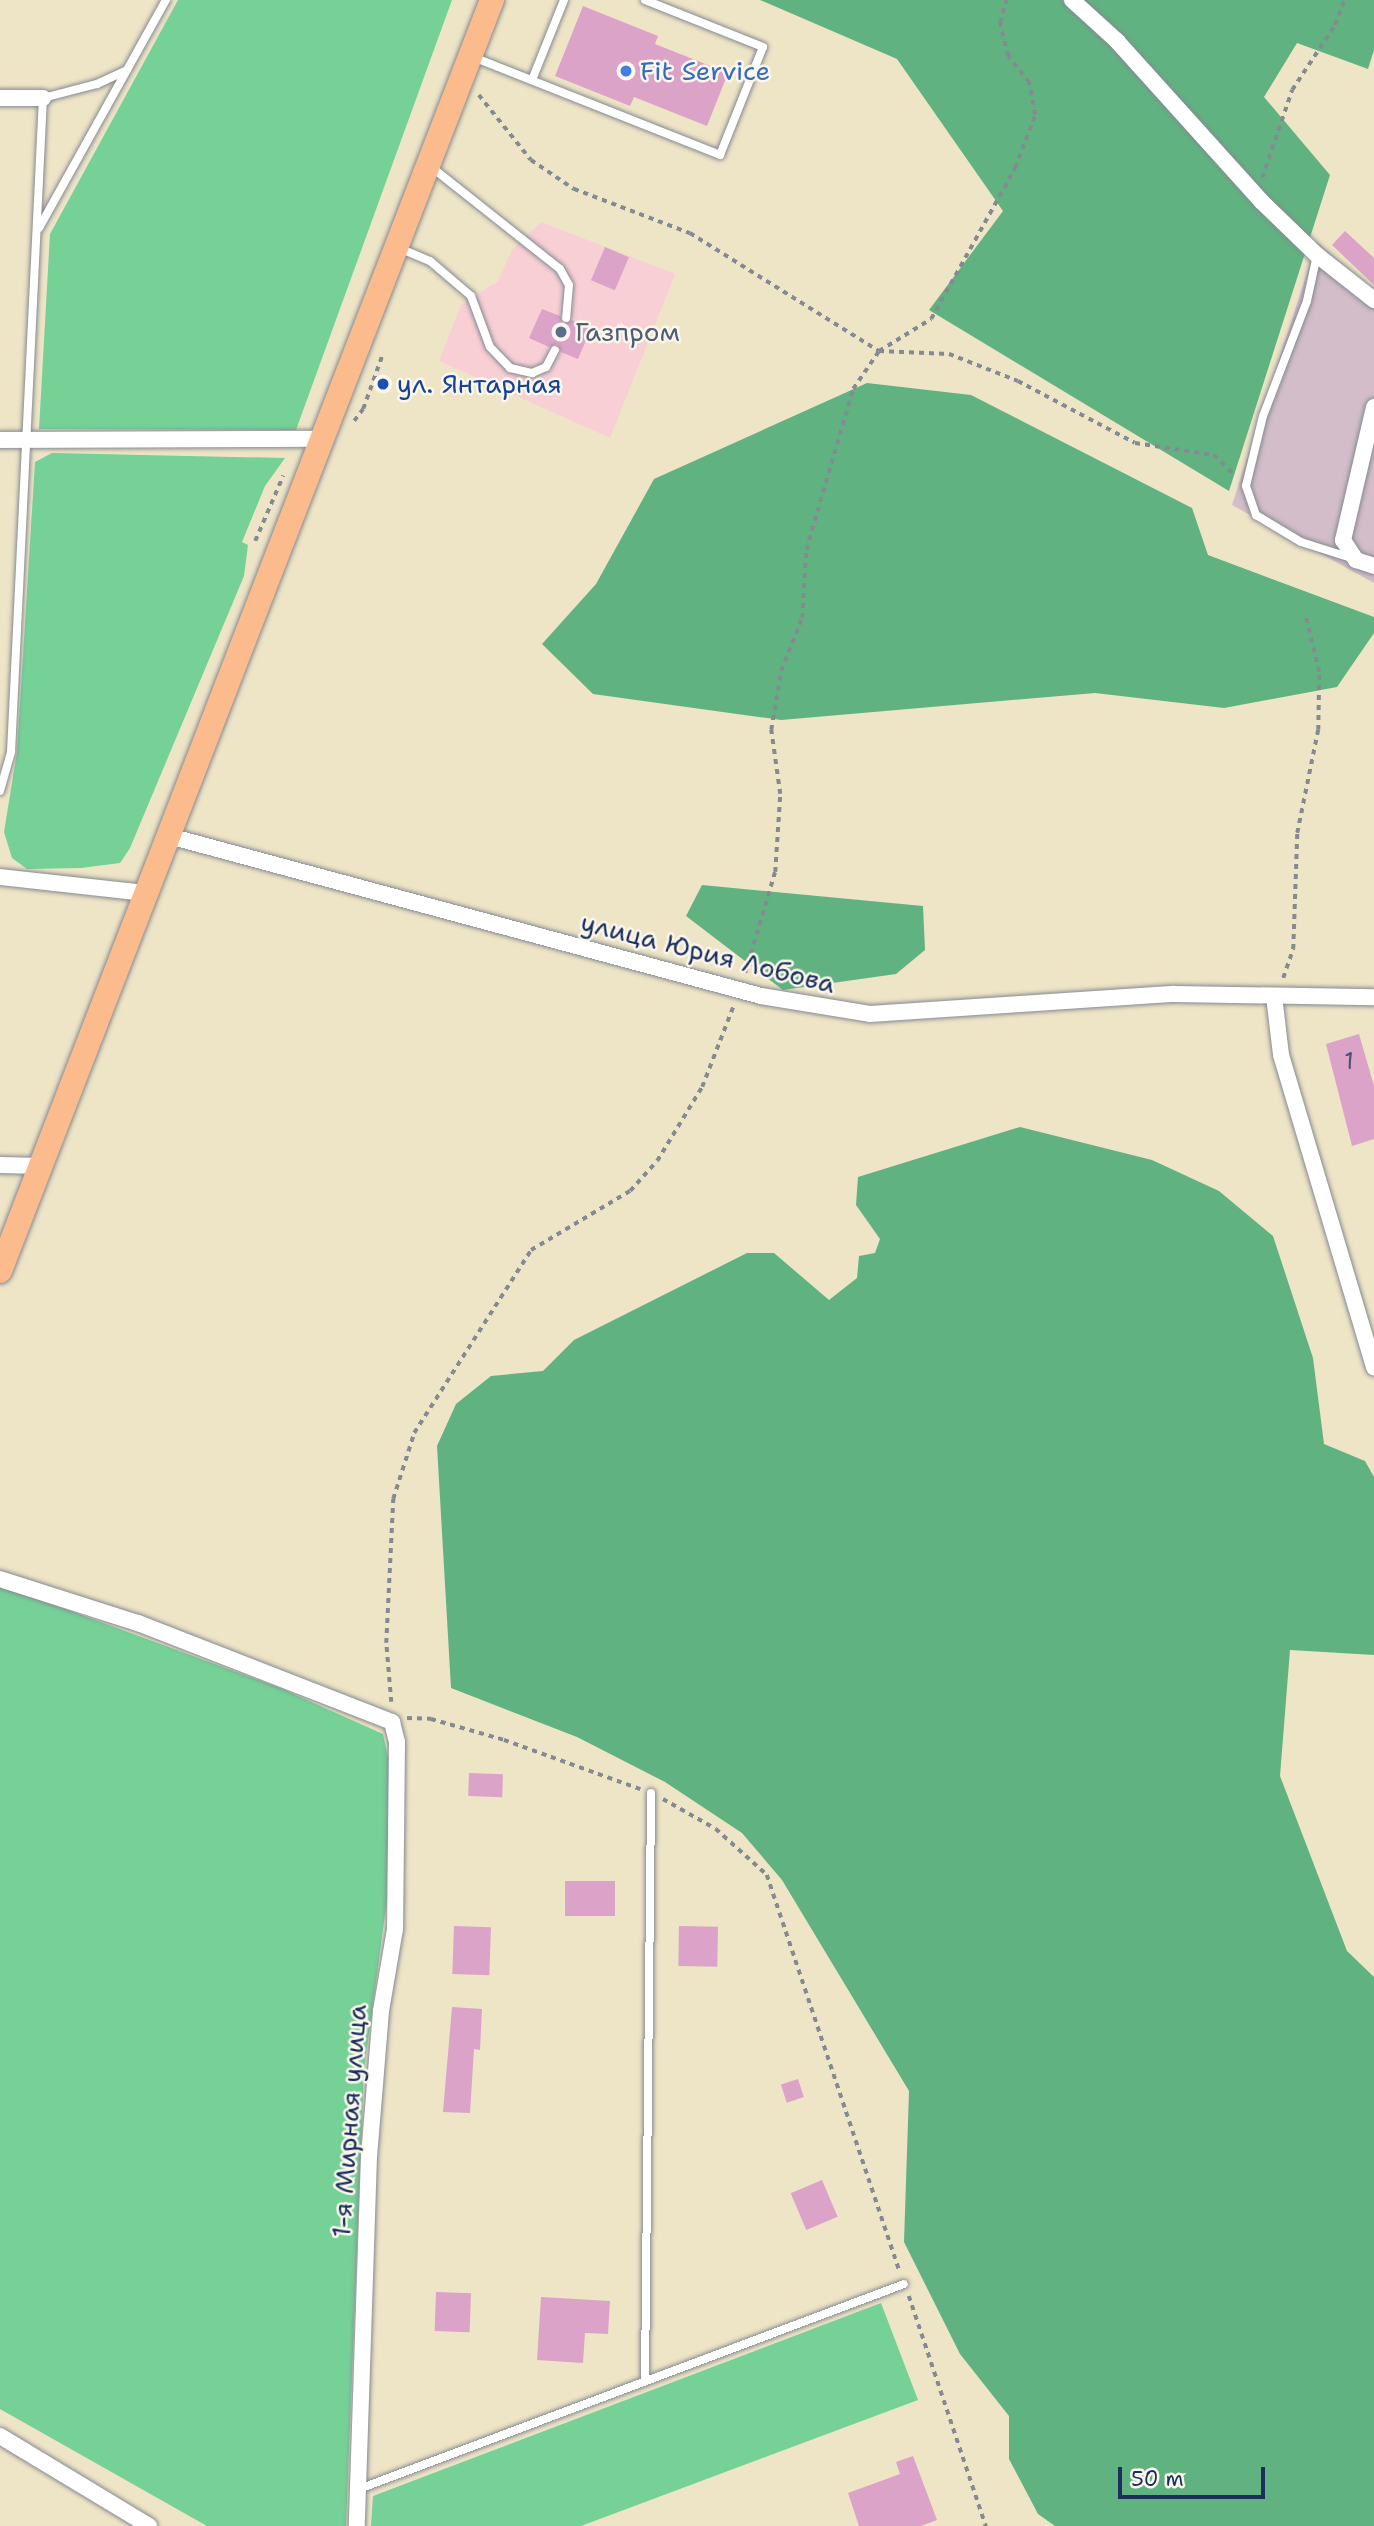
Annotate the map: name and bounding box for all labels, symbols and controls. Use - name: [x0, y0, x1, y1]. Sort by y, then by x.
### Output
- place label: Fit Service: [640, 55, 770, 87]
- marker: Fit Service: [618, 63, 634, 79]
- place label: Газпром: [575, 316, 680, 348]
- marker: Газпром: [553, 324, 569, 340]
- place label: ул. Янтарная: [397, 368, 562, 400]
- marker: ул. Янтарная: [375, 376, 391, 392]
- street label: улица Юрия Лобова: [578, 906, 838, 1000]
- house number: 1: [1344, 1047, 1354, 1075]
- street label: 1-я Мирная улица: [325, 2003, 373, 2239]
- scale bar: [1122, 2452, 1269, 2496]
- text: 50 m: [1131, 2465, 1184, 2493]

